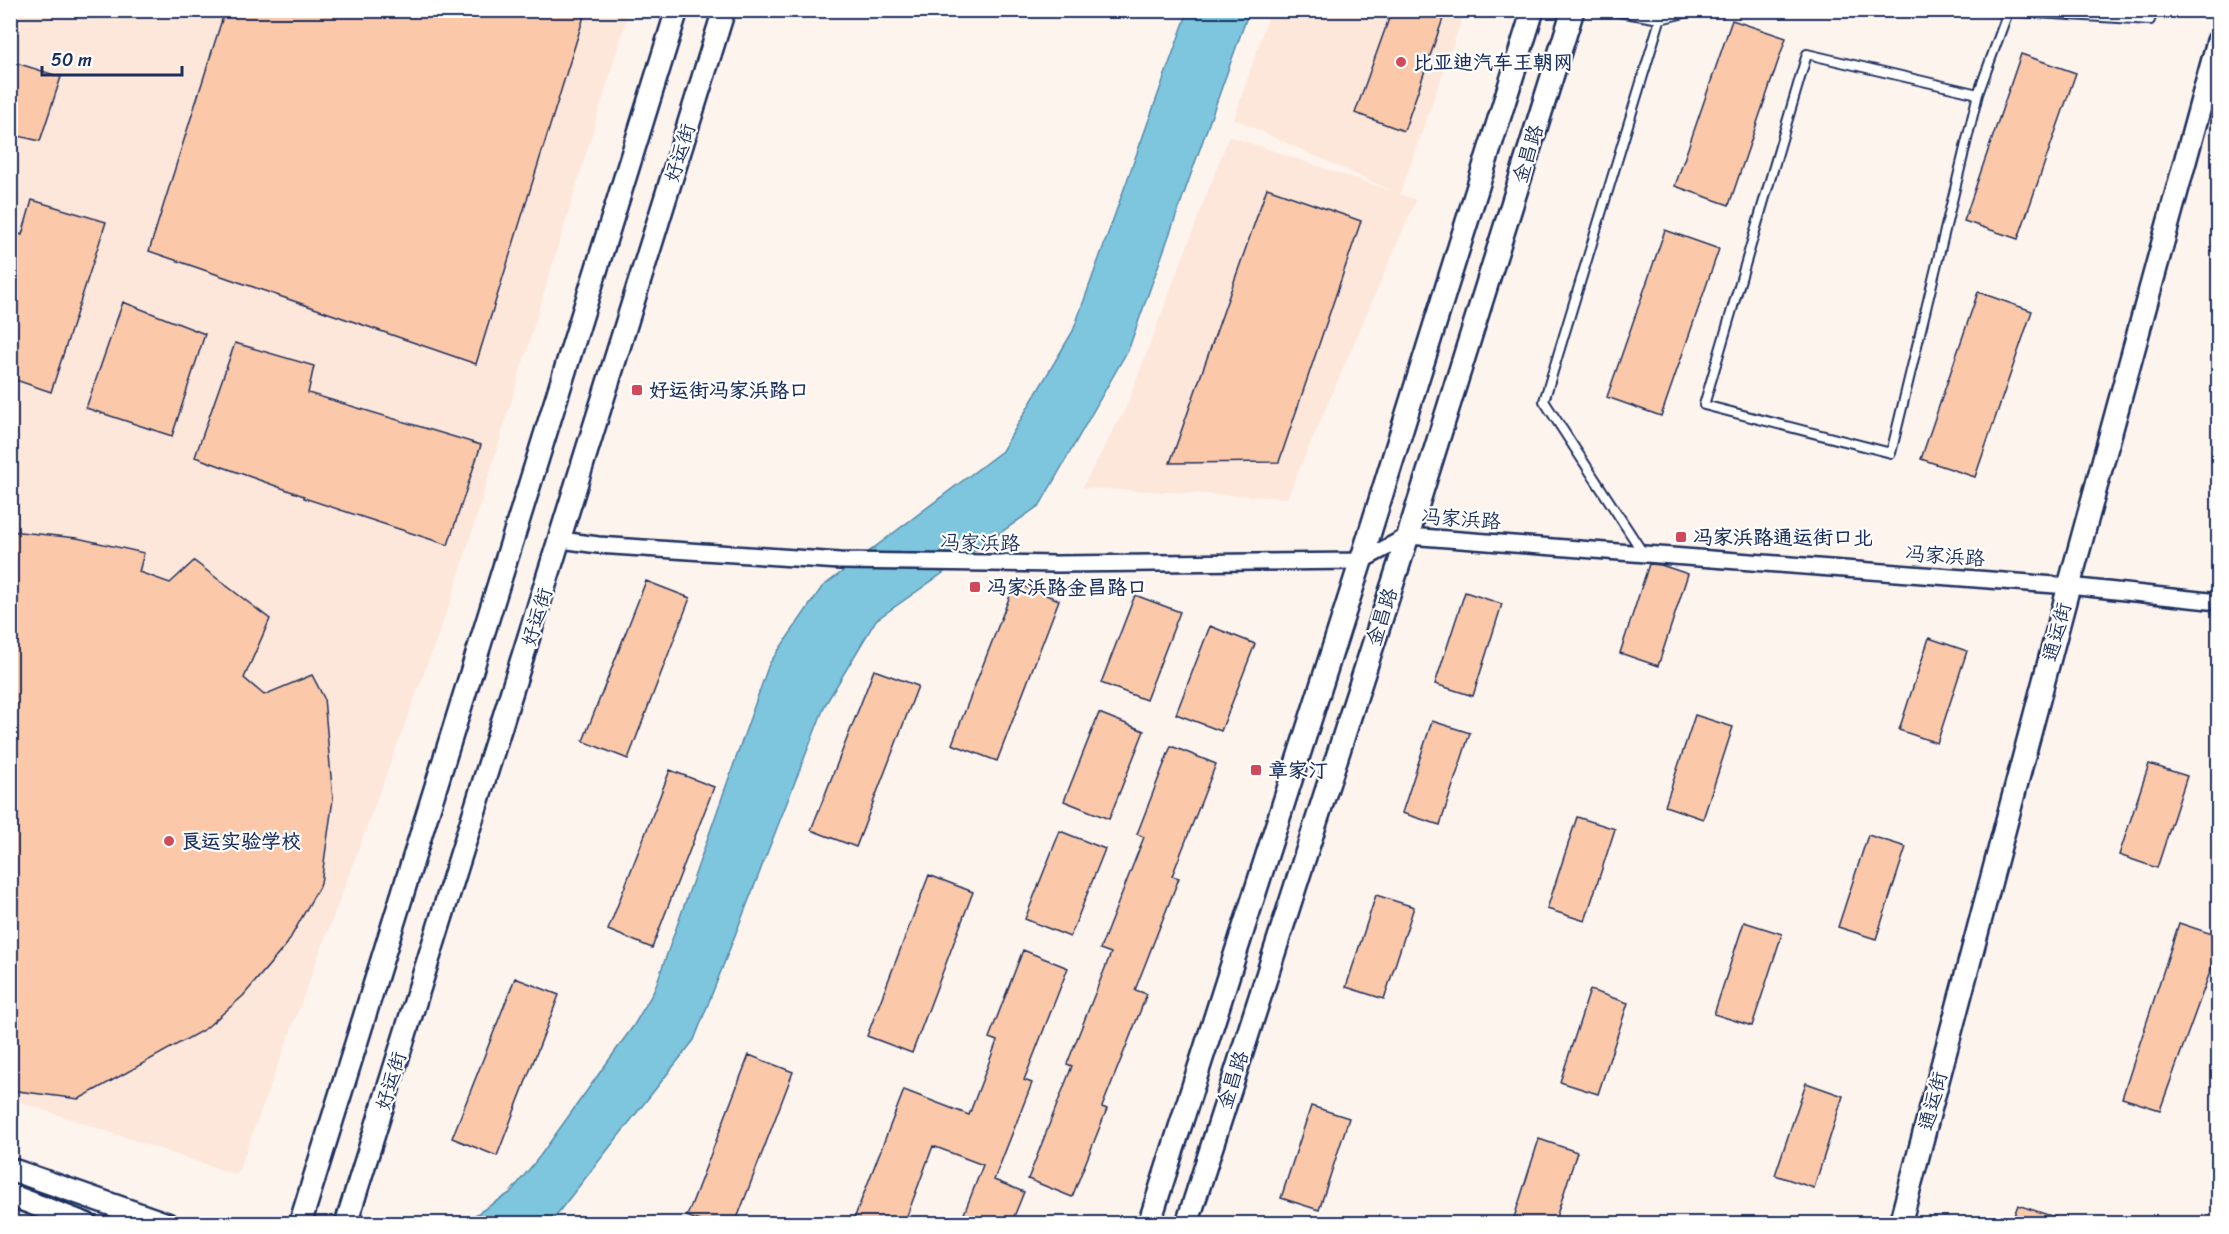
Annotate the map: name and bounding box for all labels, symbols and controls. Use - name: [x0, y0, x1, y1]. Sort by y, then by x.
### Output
- scale bar: [42, 39, 182, 77]
- text: 50 m: [51, 44, 92, 76]
- place label: 比亚迪汽车王朝网: [1413, 45, 1573, 80]
- marker: 比亚迪汽车王朝网: [1394, 55, 1408, 69]
- street label: 好运街: [654, 119, 706, 187]
- street label: 金昌路: [1502, 119, 1554, 188]
- place label: 好运街冯家浜路口: [649, 373, 809, 408]
- marker: 好运街冯家浜路口: [630, 383, 644, 397]
- street label: 冯家浜路: [1420, 499, 1503, 539]
- place label: 冯家浜路通运街口北: [1693, 520, 1873, 555]
- street label: 冯家浜路: [940, 525, 1021, 561]
- marker: 冯家浜路通运街口北: [1674, 530, 1688, 544]
- street label: 冯家浜路: [1904, 536, 1987, 576]
- place label: 冯家浜路金昌路口: [987, 570, 1147, 605]
- marker: 冯家浜路金昌路口: [968, 580, 982, 594]
- street label: 金昌路: [1356, 582, 1408, 651]
- street label: 好运街: [511, 583, 563, 651]
- street label: 通运街: [2032, 598, 2082, 666]
- place label: 章家汀: [1268, 753, 1328, 788]
- marker: 章家汀: [1249, 763, 1263, 777]
- place label: 良运实验学校: [181, 824, 301, 859]
- marker: 良运实验学校: [162, 834, 176, 848]
- street label: 金昌路: [1207, 1045, 1259, 1114]
- street label: 好运街: [365, 1047, 417, 1115]
- street label: 通运街: [1908, 1067, 1958, 1135]

